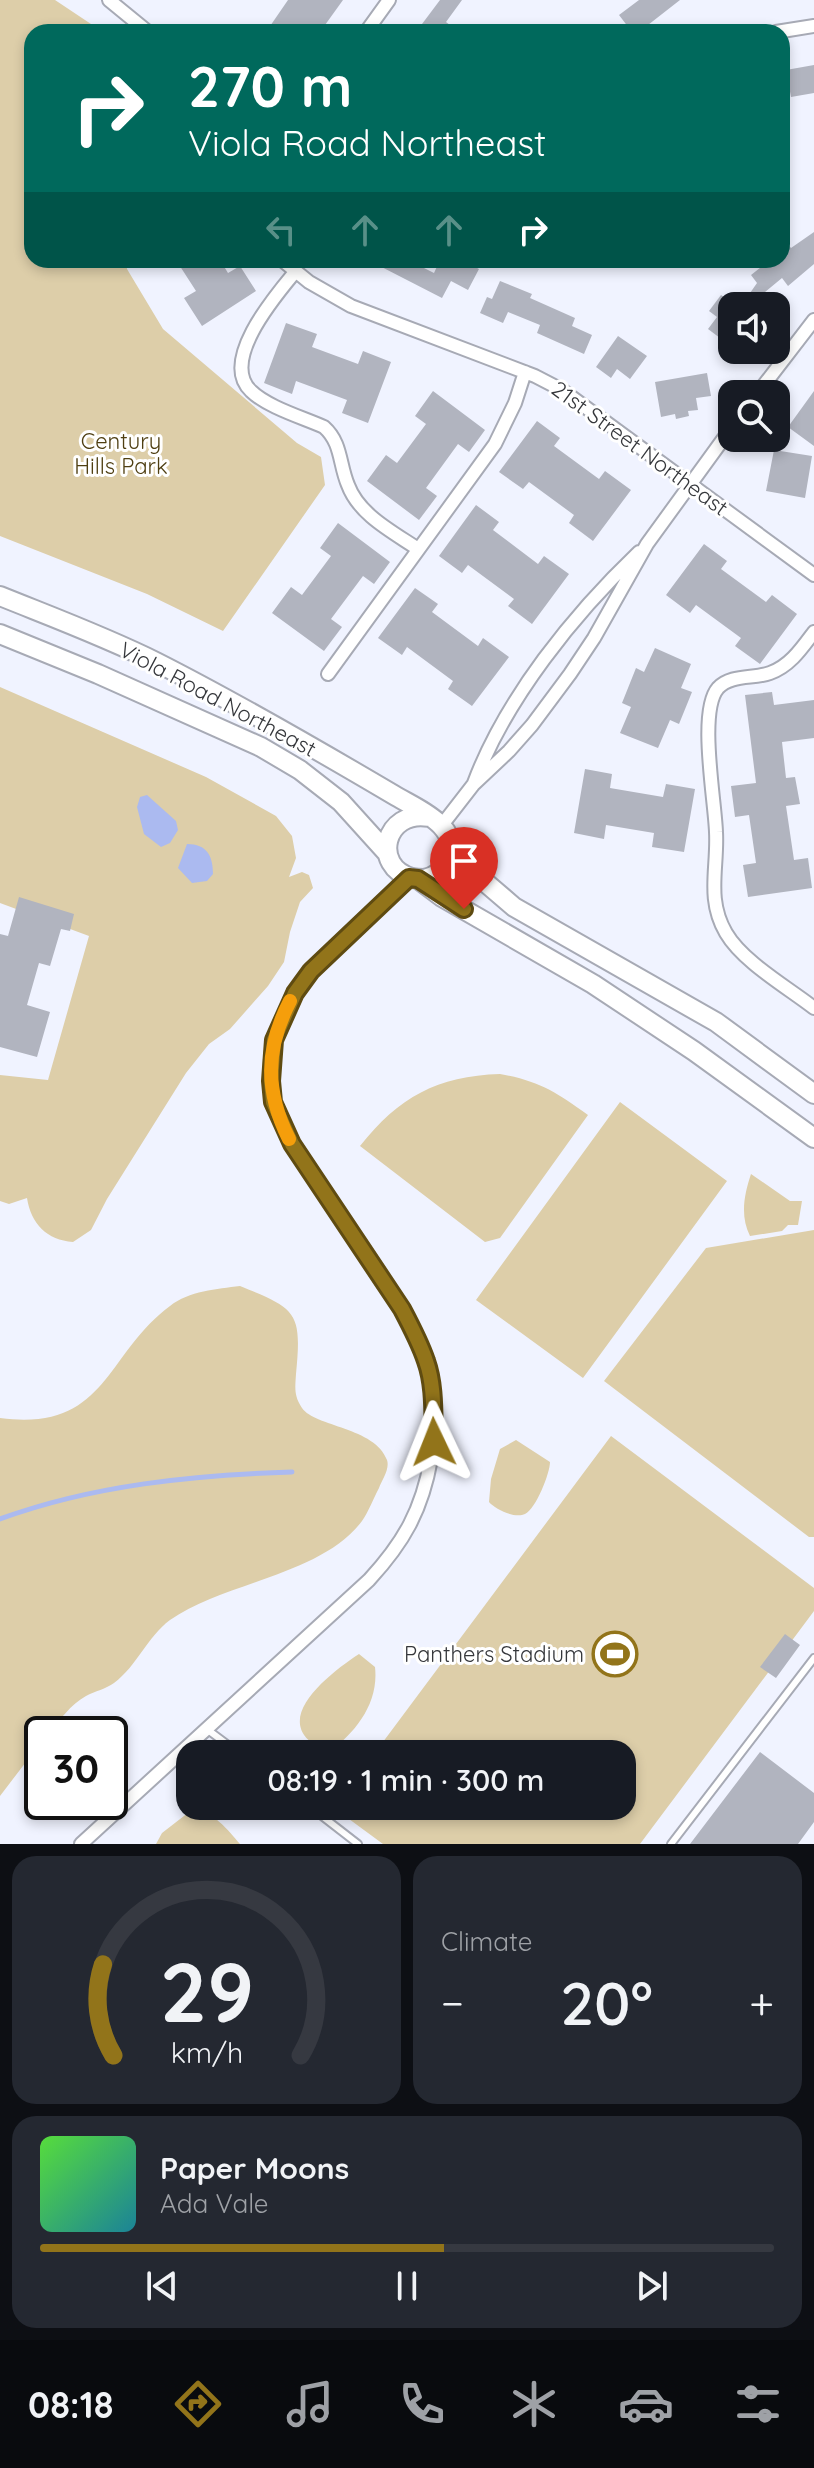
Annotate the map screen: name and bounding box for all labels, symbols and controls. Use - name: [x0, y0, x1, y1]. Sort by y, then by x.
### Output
- text: 270 m: [188, 51, 352, 121]
- icon: right: [56, 56, 160, 160]
- text: Viola Road Northeast: [188, 120, 546, 165]
- icon: left: [259, 208, 303, 252]
- icon: ahead: [343, 208, 387, 252]
- icon: ahead: [427, 208, 471, 252]
- icon: right: [511, 208, 555, 252]
- map controls: [718, 292, 790, 452]
- button: sound: [718, 292, 790, 364]
- street label: 21st Street Northeast: [546, 374, 734, 522]
- button: search: [718, 380, 790, 452]
- park label: Century Hills Park: [74, 427, 168, 480]
- street label: Viola Road Northeast: [115, 635, 321, 763]
- pin: [430, 827, 498, 909]
- icon: arrive: [442, 839, 486, 883]
- position arrow: [392, 1400, 476, 1484]
- sports icon: Panthers Stadium: [591, 1630, 639, 1678]
- place label: Panthers Stadium: [404, 1640, 584, 1668]
- speed limit sign: 30: [24, 1716, 128, 1820]
- text: 08:19 · 1 min · 300 m: [268, 1761, 544, 1799]
- text: Climate: [441, 1925, 532, 1958]
- text: 29: [159, 1939, 254, 2043]
- text: 20°: [560, 1965, 653, 2040]
- text: −: [441, 1975, 464, 2030]
- text: +: [749, 1975, 774, 2030]
- text: km/h: [170, 2034, 243, 2070]
- text: Paper Moons: [160, 2149, 349, 2187]
- text: Ada Vale: [160, 2187, 269, 2220]
- icon: previous: [140, 2264, 184, 2308]
- icon: pause: [385, 2264, 429, 2308]
- icon: next: [630, 2264, 674, 2308]
- icon: directions: [170, 2376, 226, 2432]
- icon: music: [282, 2376, 338, 2432]
- icon: phone: [394, 2376, 450, 2432]
- icon: climate: [506, 2376, 562, 2432]
- icon: car: [618, 2376, 674, 2432]
- icon: filters: [730, 2376, 786, 2432]
- text: 08:18: [28, 2382, 113, 2427]

